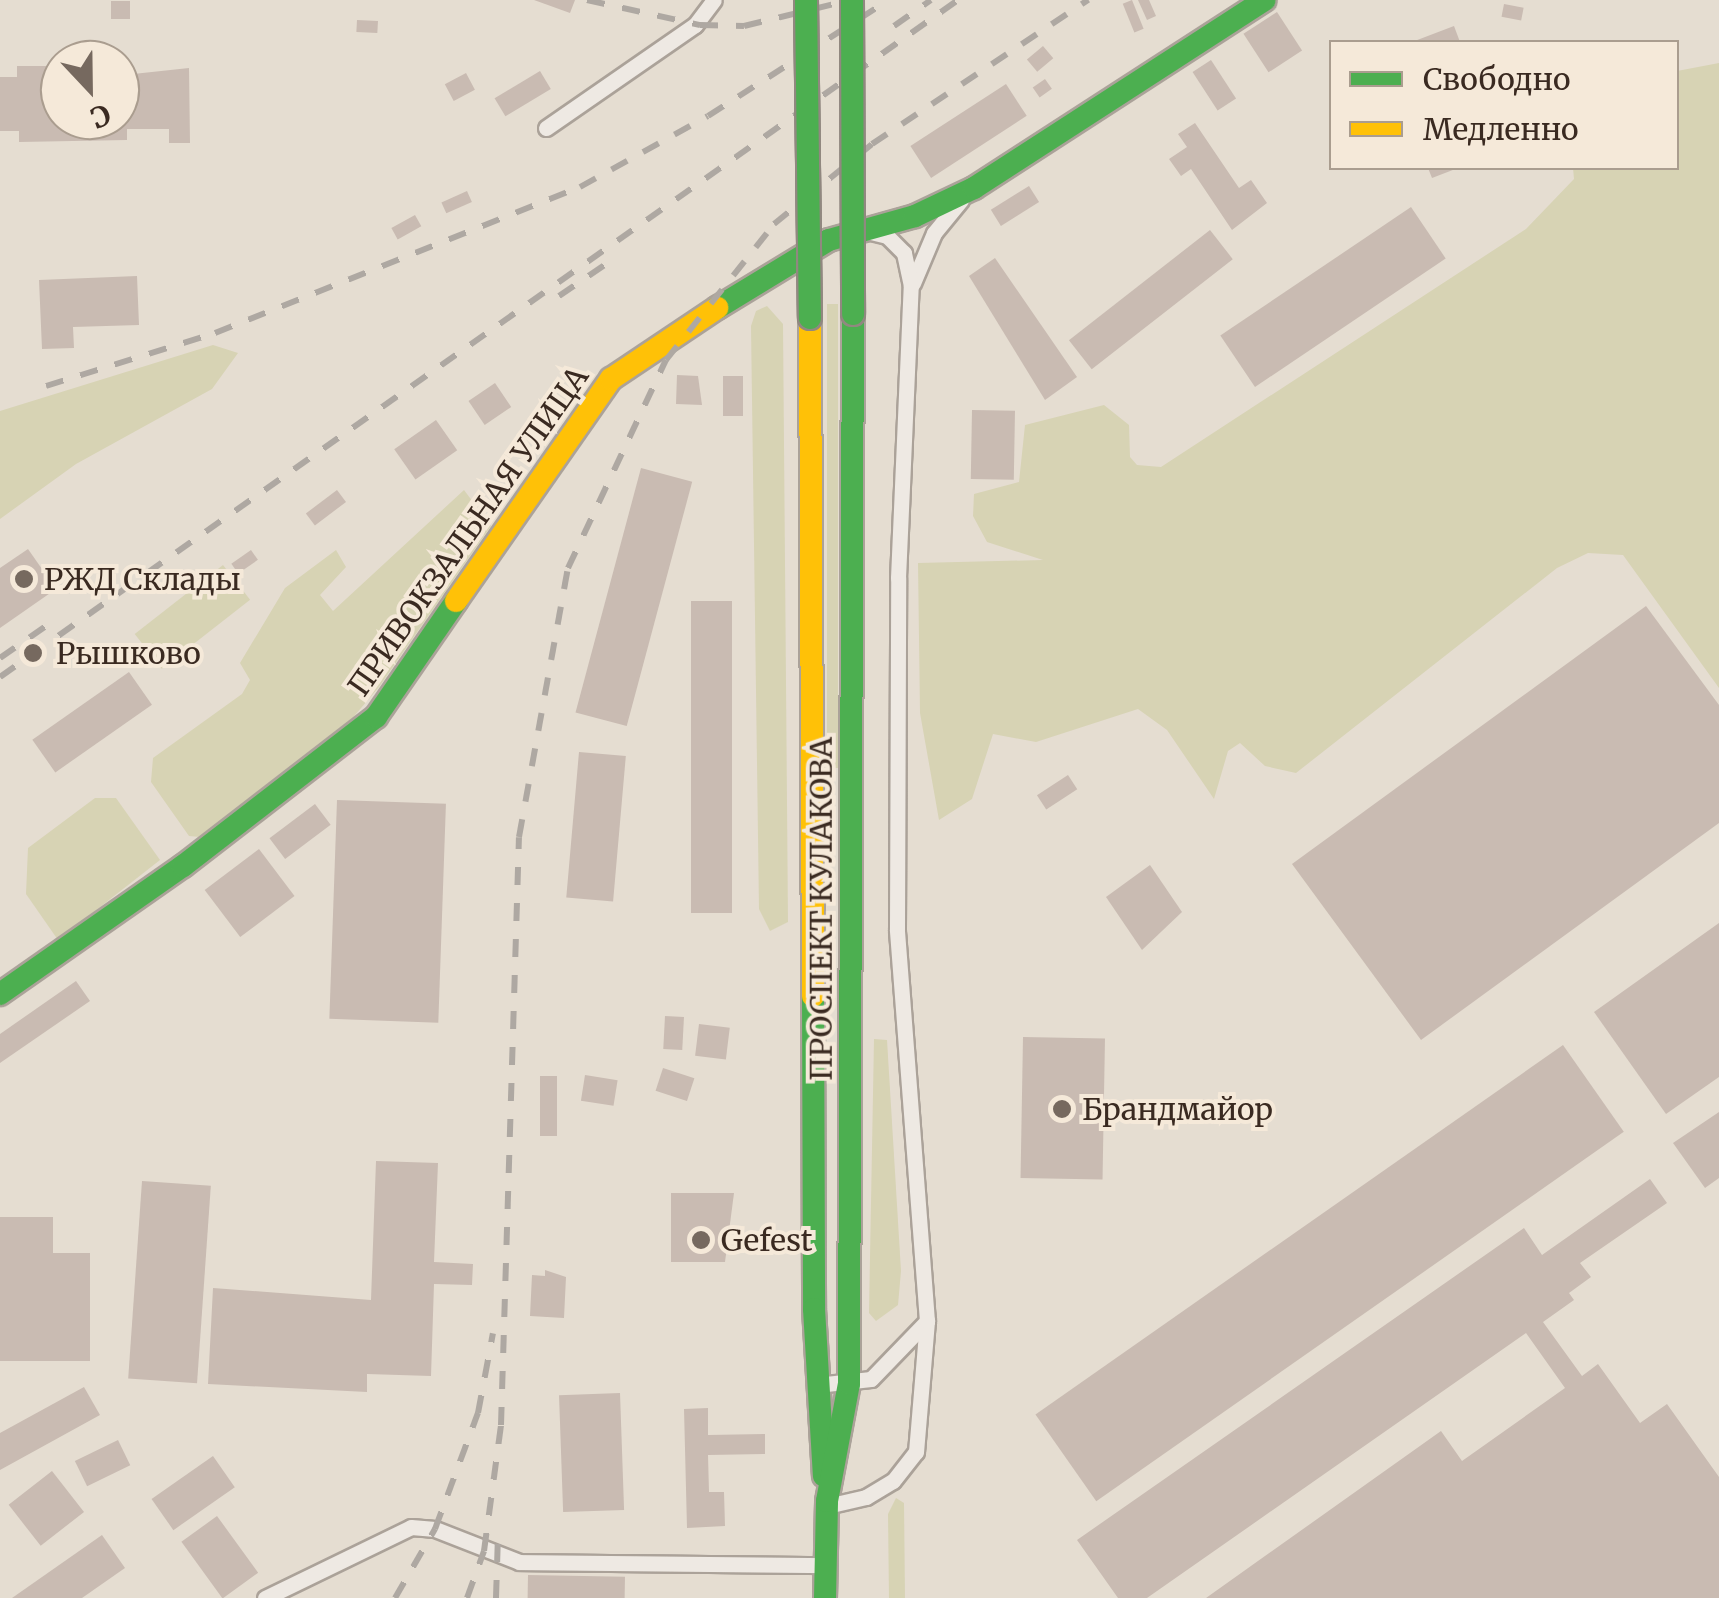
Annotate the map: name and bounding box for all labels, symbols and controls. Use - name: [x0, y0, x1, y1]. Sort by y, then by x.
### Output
- north arrow: [40, 40, 140, 140]
- legend: [1329, 40, 1679, 170]
- text: Свободно: [1423, 60, 1570, 98]
- text: С: [85, 96, 116, 136]
- text: Медленно: [1423, 110, 1579, 148]
- street label: ПРИВОКЗАЛЬНАЯ УЛИЦА: [340, 359, 596, 703]
- place label: РЖД Склады: [44, 561, 241, 597]
- marker: РЖД Склады: [13, 568, 35, 590]
- place label: Рышково: [56, 635, 201, 671]
- marker: Рышково: [20, 640, 46, 666]
- street label: ПРОСПЕКТ КУЛАКОВА: [803, 737, 839, 1081]
- place label: Брандмайор: [1082, 1091, 1273, 1127]
- marker: Брандмайор: [1051, 1098, 1073, 1120]
- place label: Gefest: [721, 1222, 813, 1258]
- marker: Gefest: [690, 1229, 712, 1251]

